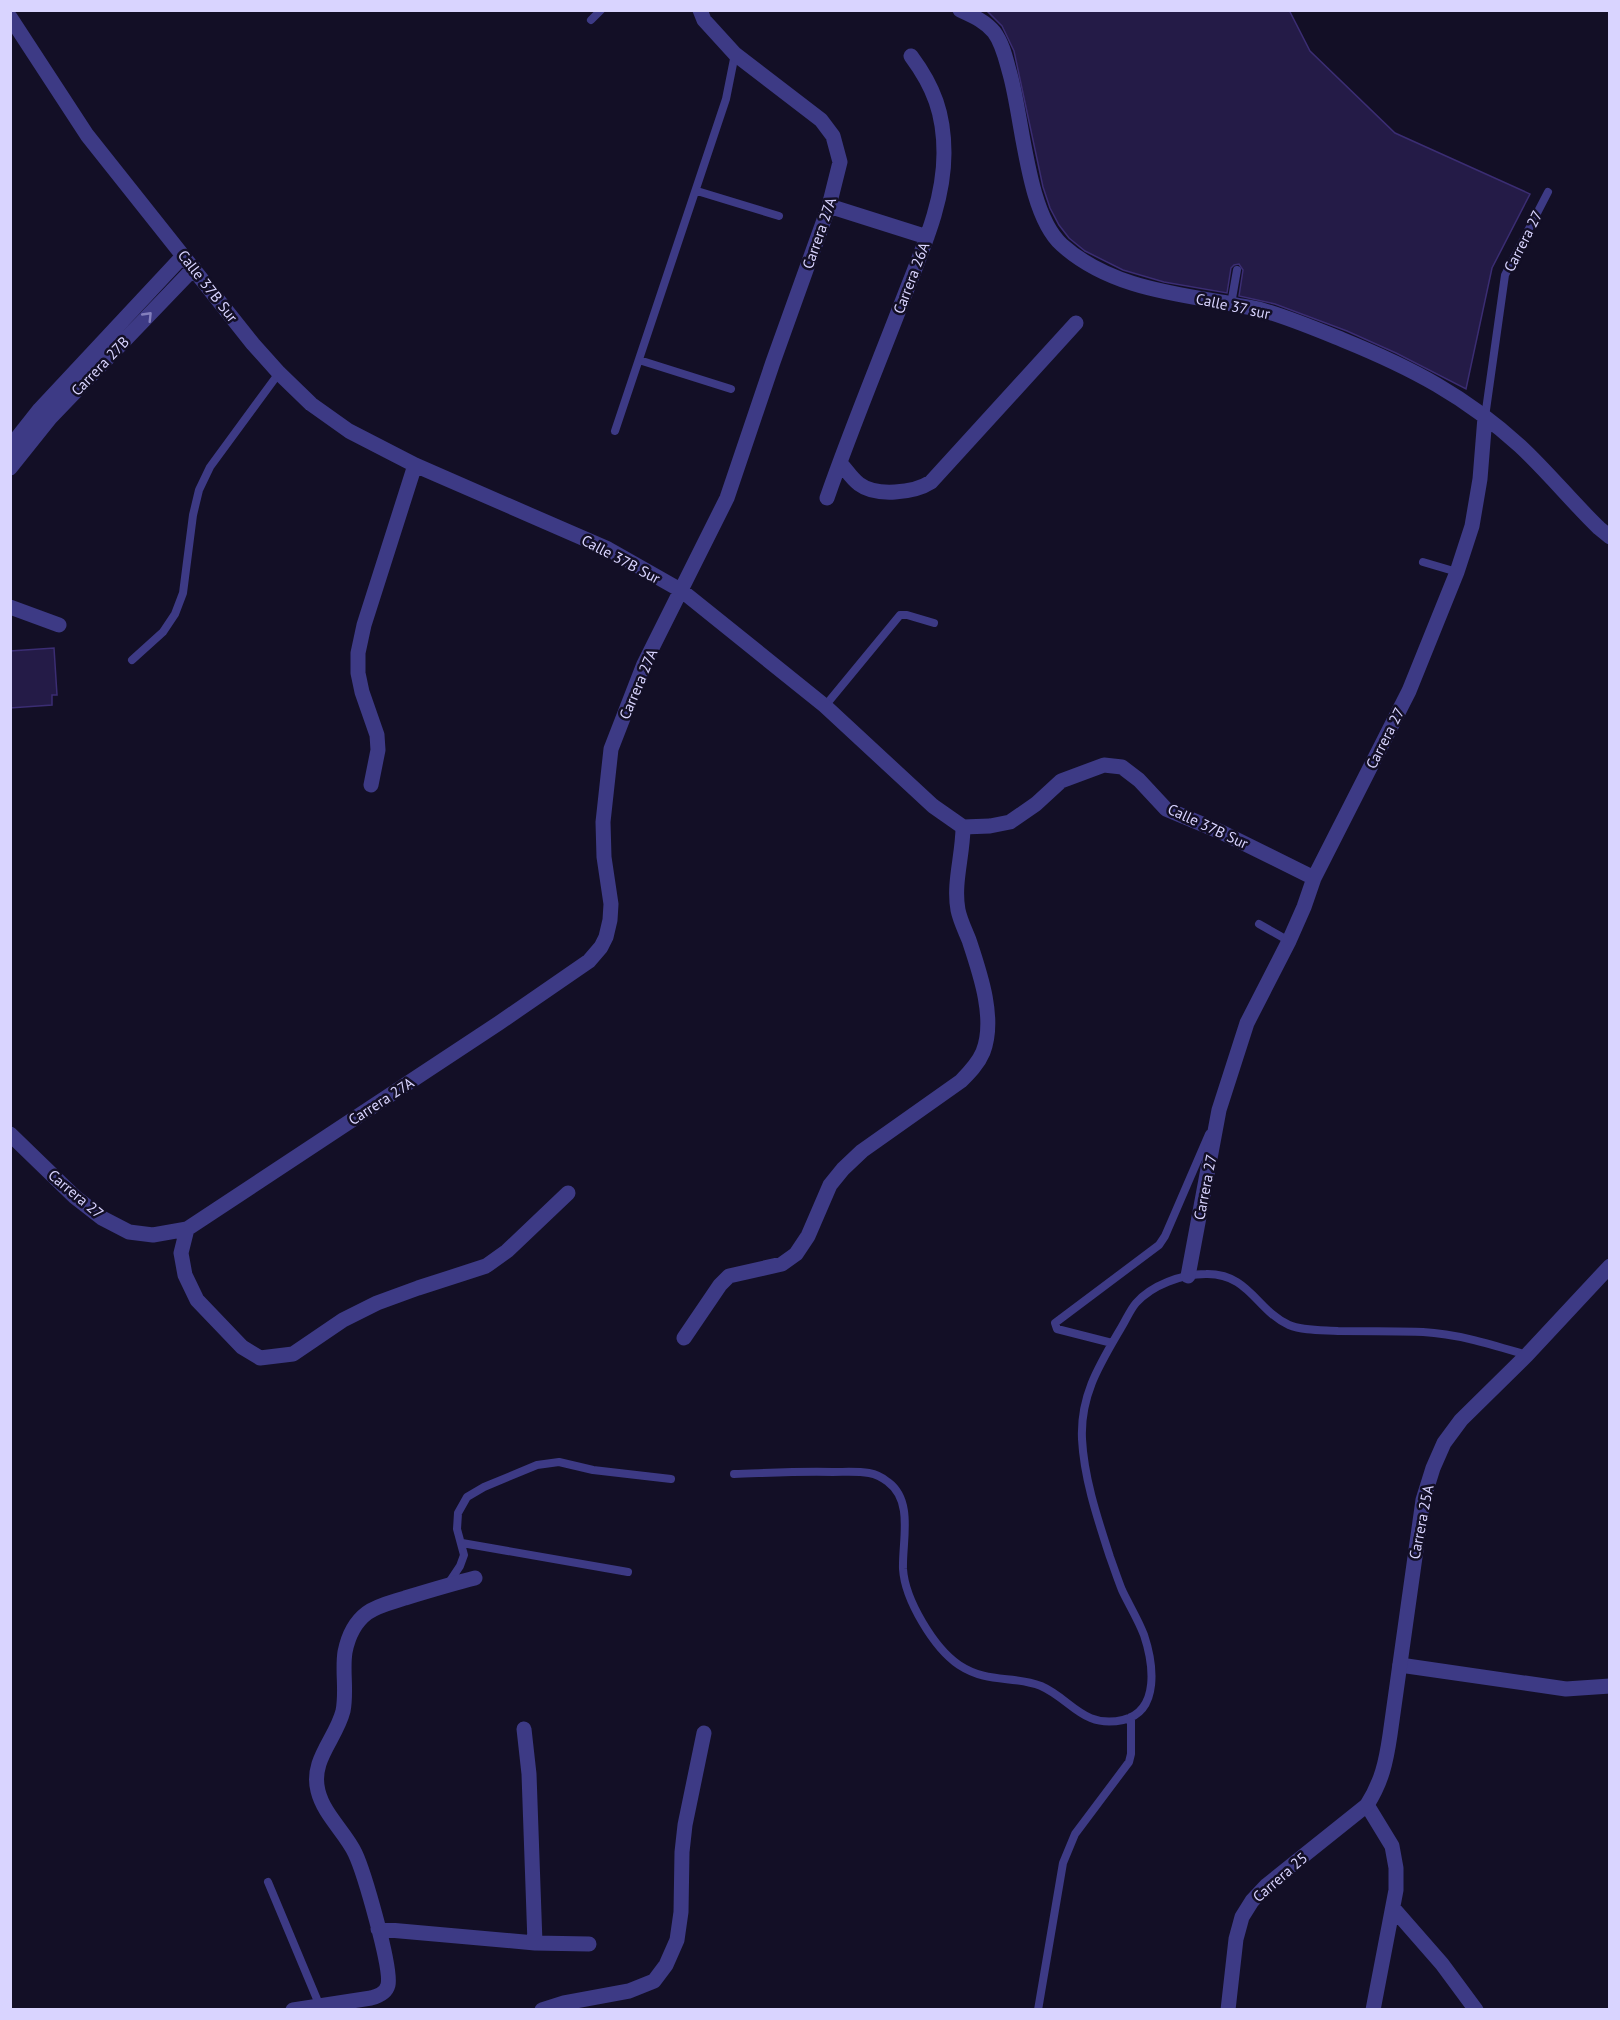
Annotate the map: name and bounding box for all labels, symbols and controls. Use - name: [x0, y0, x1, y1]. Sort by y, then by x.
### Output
- street label: Carrera 27A: [798, 195, 840, 271]
- street label: Carrera 27: [1499, 207, 1547, 275]
- street label: Carrera 26A: [889, 239, 933, 317]
- street label: Calle 37B Sur: [174, 246, 242, 326]
- street label: Calle 37 sur: [1194, 289, 1272, 323]
- one-way arrow: [141, 312, 152, 323]
- street label: Carrera 27B: [67, 332, 133, 400]
- street label: Calle 37B Sur: [578, 530, 664, 588]
- street label: Carrera 27A: [615, 646, 661, 722]
- street label: Carrera 27: [1361, 704, 1409, 772]
- street label: Calle 37B Sur: [1165, 799, 1251, 853]
- street label: Carrera 27A: [345, 1073, 418, 1129]
- street label: Carrera 27: [1189, 1153, 1221, 1221]
- street label: Carrera 27: [44, 1165, 108, 1223]
- street label: Carrera 25A: [1404, 1483, 1438, 1561]
- street label: Carrera 25: [1249, 1848, 1311, 1906]

